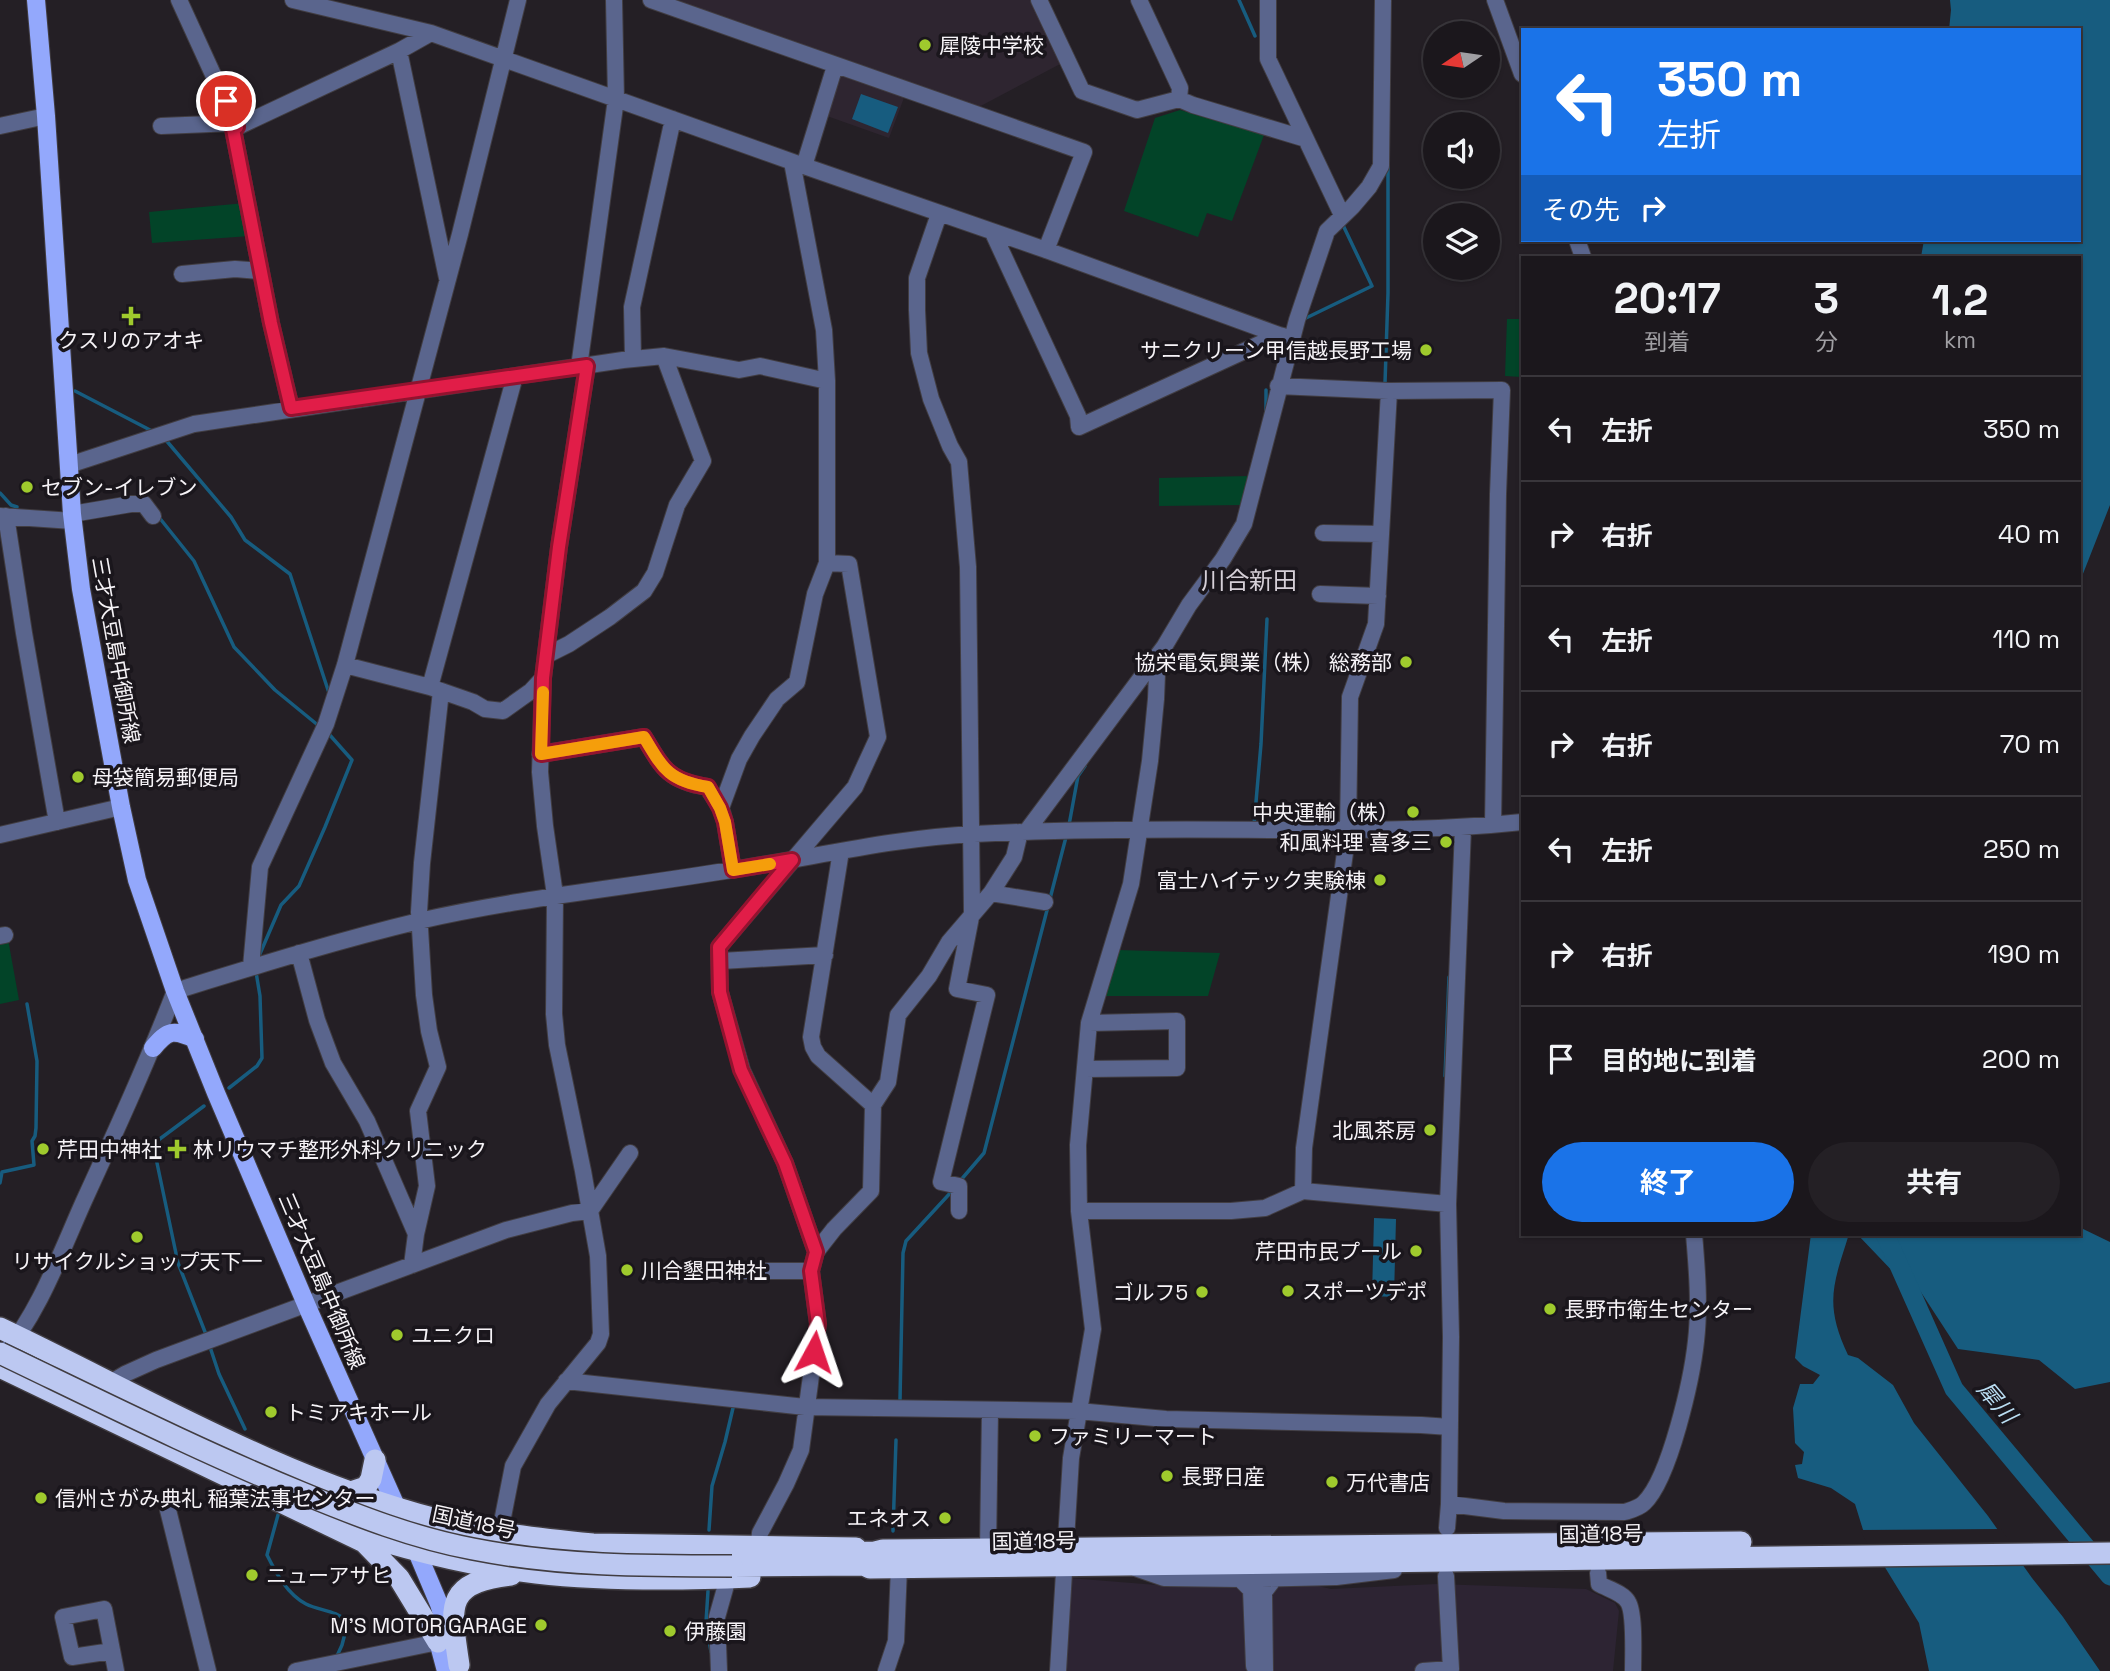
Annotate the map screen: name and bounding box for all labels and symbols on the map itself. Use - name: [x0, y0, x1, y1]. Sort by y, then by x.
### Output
- north arrow: [1423, 21, 1500, 98]
- place label: 犀陵中学校: [939, 32, 1044, 59]
- marker: 犀陵中学校: [917, 37, 933, 53]
- pin: [196, 71, 256, 131]
- marker: クスリのアオキ: [123, 308, 139, 324]
- place label: クスリのアオキ: [58, 327, 204, 354]
- place label: サニクリーン甲信越長野工場: [1140, 337, 1412, 364]
- marker: サニクリーン甲信越長野工場: [1418, 342, 1434, 358]
- place label: セブン-イレブン: [41, 474, 198, 501]
- marker: セブン-イレブン: [19, 479, 35, 495]
- street label: 三才大豆島中御所線: [86, 555, 146, 745]
- district label: 川合新田: [1201, 565, 1297, 596]
- place label: 協栄電気興業（株） 総務部: [1135, 649, 1392, 676]
- marker: 協栄電気興業（株） 総務部: [1398, 654, 1414, 670]
- place label: 母袋簡易郵便局: [92, 764, 239, 791]
- marker: 母袋簡易郵便局: [70, 769, 86, 785]
- place label: 中央運輸（株）: [1252, 799, 1399, 826]
- marker: 中央運輸（株）: [1405, 804, 1421, 820]
- place label: 和風料理 喜多三: [1280, 829, 1432, 856]
- marker: 和風料理 喜多三: [1438, 834, 1454, 850]
- place label: 富士ハイテック実験棟: [1157, 867, 1366, 894]
- marker: 富士ハイテック実験棟: [1372, 872, 1388, 888]
- place label: 北風茶房: [1332, 1117, 1416, 1144]
- marker: 北風茶房: [1422, 1122, 1438, 1138]
- place label: 芹田中神社: [57, 1136, 162, 1163]
- place label: 林リウマチ整形外科クリニック: [193, 1136, 487, 1163]
- marker: 林リウマチ整形外科クリニック: [167, 1139, 187, 1159]
- marker: 芹田中神社: [35, 1141, 51, 1157]
- street label: 三才大豆島中御所線: [273, 1189, 371, 1373]
- marker: リサイクルショップ天下一: [129, 1229, 145, 1245]
- place label: 芹田市民プール: [1255, 1238, 1402, 1265]
- marker: 芹田市民プール: [1408, 1243, 1424, 1259]
- place label: リサイクルショップ天下一: [12, 1248, 262, 1275]
- place label: 川合墾田神社: [641, 1257, 767, 1284]
- marker: 川合墾田神社: [619, 1262, 635, 1278]
- place label: スポーツデポ: [1302, 1278, 1428, 1305]
- place label: ゴルフ5: [1112, 1279, 1188, 1306]
- marker: スポーツデポ: [1280, 1283, 1296, 1299]
- marker: ゴルフ5: [1194, 1284, 1210, 1300]
- place label: 長野市衛生センター: [1564, 1296, 1753, 1323]
- marker: 長野市衛生センター: [1542, 1301, 1558, 1317]
- position arrow: [777, 1315, 851, 1389]
- place label: ユニクロ: [411, 1322, 495, 1349]
- marker: ユニクロ: [389, 1327, 405, 1343]
- water label: 犀川: [1971, 1375, 2025, 1432]
- place label: トミアキホール: [285, 1399, 432, 1426]
- marker: トミアキホール: [263, 1404, 279, 1420]
- place label: ファミリーマート: [1049, 1423, 1217, 1450]
- marker: ファミリーマート: [1027, 1428, 1043, 1444]
- place label: 長野日産: [1181, 1463, 1265, 1490]
- marker: 長野日産: [1159, 1468, 1175, 1484]
- place label: 万代書店: [1346, 1469, 1430, 1496]
- marker: 万代書店: [1324, 1474, 1340, 1490]
- place label: 信州さがみ典礼 稲葉法事センター: [55, 1485, 375, 1512]
- marker: 信州さがみ典礼 稲葉法事センター: [33, 1490, 49, 1506]
- street label: 国道18号: [430, 1500, 518, 1544]
- place label: エネオス: [847, 1505, 931, 1532]
- marker: エネオス: [937, 1510, 953, 1526]
- street label: 国道18号: [1558, 1520, 1644, 1548]
- street label: 国道18号: [991, 1527, 1077, 1555]
- place label: ニューアサヒ: [266, 1562, 391, 1589]
- marker: ニューアサヒ: [244, 1567, 260, 1583]
- place label: M'S MOTOR GARAGE: [330, 1612, 527, 1639]
- marker: M'S MOTOR GARAGE: [533, 1617, 549, 1633]
- place label: 伊藤園: [684, 1618, 747, 1645]
- marker: 伊藤園: [662, 1623, 678, 1639]

